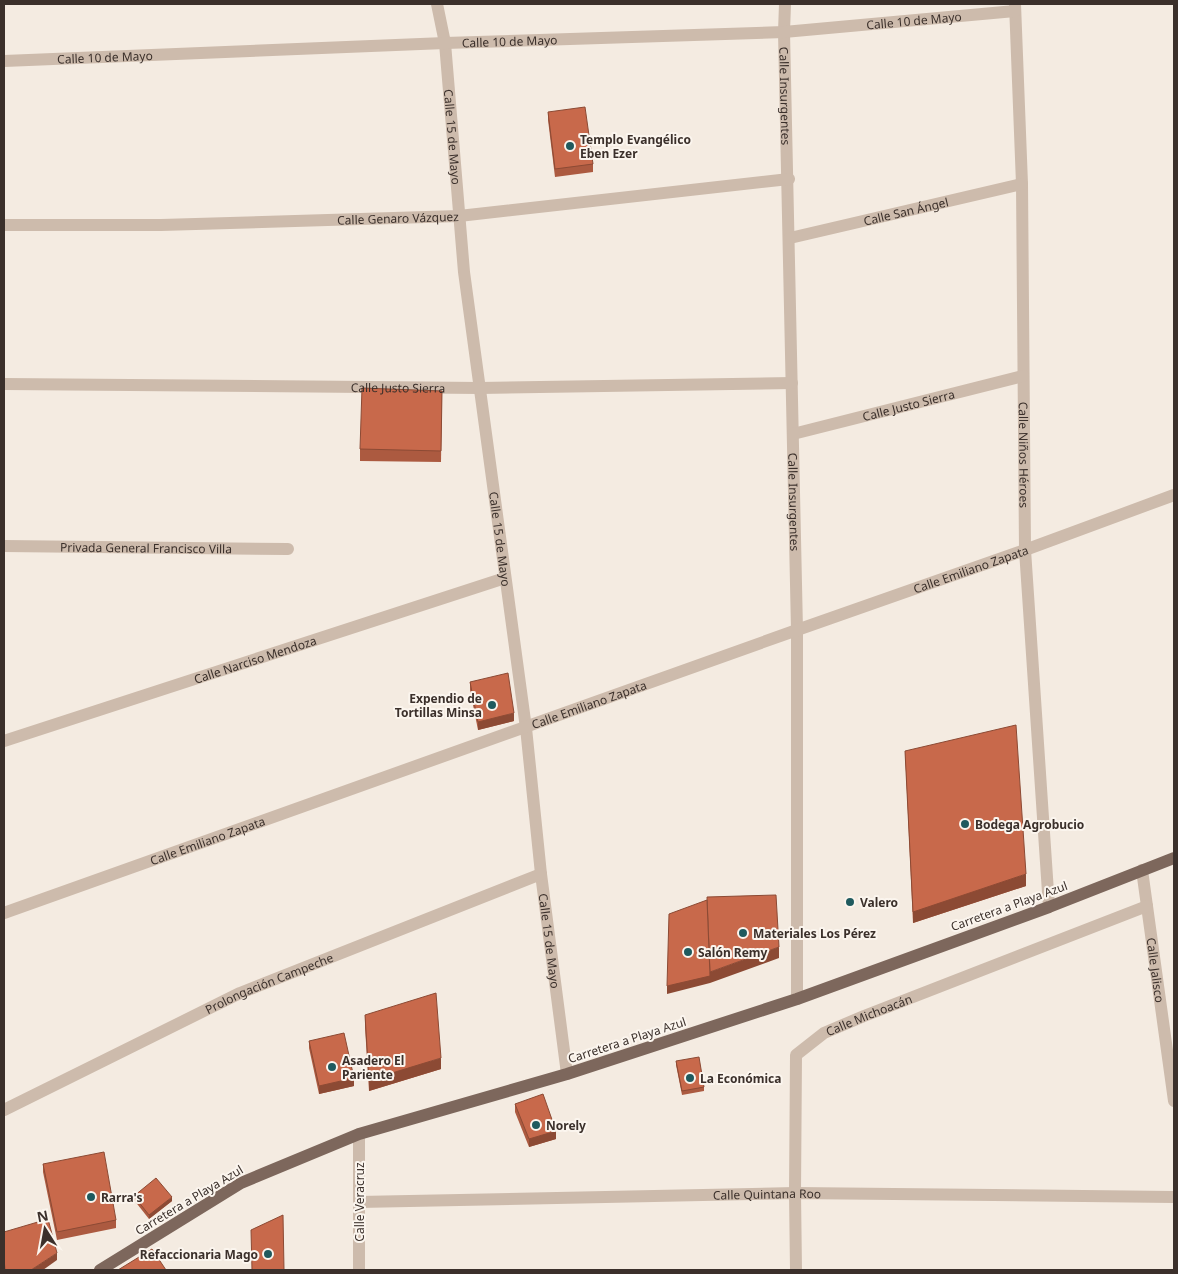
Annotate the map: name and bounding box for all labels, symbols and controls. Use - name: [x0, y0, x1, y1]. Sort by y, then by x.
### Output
- street label: Calle 10 de Mayo: [866, 7, 962, 33]
- street label: Calle 10 de Mayo: [462, 31, 558, 51]
- street label: Calle 10 de Mayo: [57, 46, 153, 67]
- street label: Calle Insurgentes: [776, 47, 795, 146]
- street label: Calle 15 de Mayo: [440, 89, 465, 185]
- place label: Templo Evangélico Eben Ezer: [580, 131, 691, 162]
- marker: Templo Evangélico Eben Ezer: [564, 140, 576, 152]
- street label: Calle San Ángel: [862, 193, 950, 229]
- street label: Calle Genaro Vázquez: [337, 208, 459, 228]
- street label: Calle Justo Sierra: [351, 378, 445, 396]
- street label: Calle Justo Sierra: [860, 385, 956, 425]
- street label: Calle Niños Héroes: [1015, 402, 1033, 508]
- street label: Calle Insurgentes: [785, 452, 804, 552]
- street label: Calle 15 de Mayo: [485, 490, 515, 587]
- street label: Privada General Francisco Villa: [60, 538, 232, 557]
- street label: Calle Emiliano Zapata: [911, 541, 1031, 597]
- street label: Calle Narciso Mendoza: [192, 631, 319, 687]
- street label: Calle Emiliano Zapata: [529, 676, 649, 733]
- place label: Expendio de Tortillas Minsa: [395, 690, 482, 721]
- marker: Expendio de Tortillas Minsa: [486, 699, 498, 711]
- street label: Calle Emiliano Zapata: [148, 812, 267, 869]
- place label: Bodega Agrobucio: [975, 816, 1084, 833]
- marker: Bodega Agrobucio: [959, 818, 971, 830]
- street label: Carretera a Playa Azul: [948, 877, 1070, 935]
- street label: Calle 15 de Mayo: [535, 892, 564, 989]
- place label: Valero: [860, 894, 898, 911]
- marker: Valero: [844, 896, 856, 908]
- place label: Materiales Los Pérez: [753, 925, 876, 942]
- marker: Materiales Los Pérez: [737, 927, 749, 939]
- street label: Calle Jalisco: [1143, 936, 1169, 1004]
- place label: Salón Remy: [698, 944, 768, 961]
- marker: Salón Remy: [682, 946, 694, 958]
- street label: Prolongación Campeche: [202, 948, 336, 1018]
- street label: Calle Michoacán: [823, 990, 914, 1040]
- street label: Carretera a Playa Azul: [566, 1013, 688, 1067]
- place label: Asadero El Pariente: [342, 1052, 404, 1083]
- marker: Asadero El Pariente: [326, 1061, 338, 1073]
- place label: La Económica: [700, 1070, 781, 1087]
- marker: La Económica: [684, 1072, 696, 1084]
- place label: Norely: [546, 1117, 586, 1134]
- marker: Norely: [530, 1119, 542, 1131]
- street label: Carretera a Playa Azul: [132, 1161, 246, 1239]
- street label: Calle Veracruz: [351, 1162, 368, 1242]
- street label: Calle Quintana Roo: [713, 1184, 821, 1203]
- place label: Rarra's: [101, 1189, 142, 1206]
- marker: Rarra's: [85, 1191, 97, 1203]
- north arrow: [20, 1204, 70, 1254]
- text: N: [35, 1205, 50, 1226]
- place label: Refaccionaria Mago: [140, 1246, 258, 1263]
- marker: Refaccionaria Mago: [262, 1248, 274, 1260]

